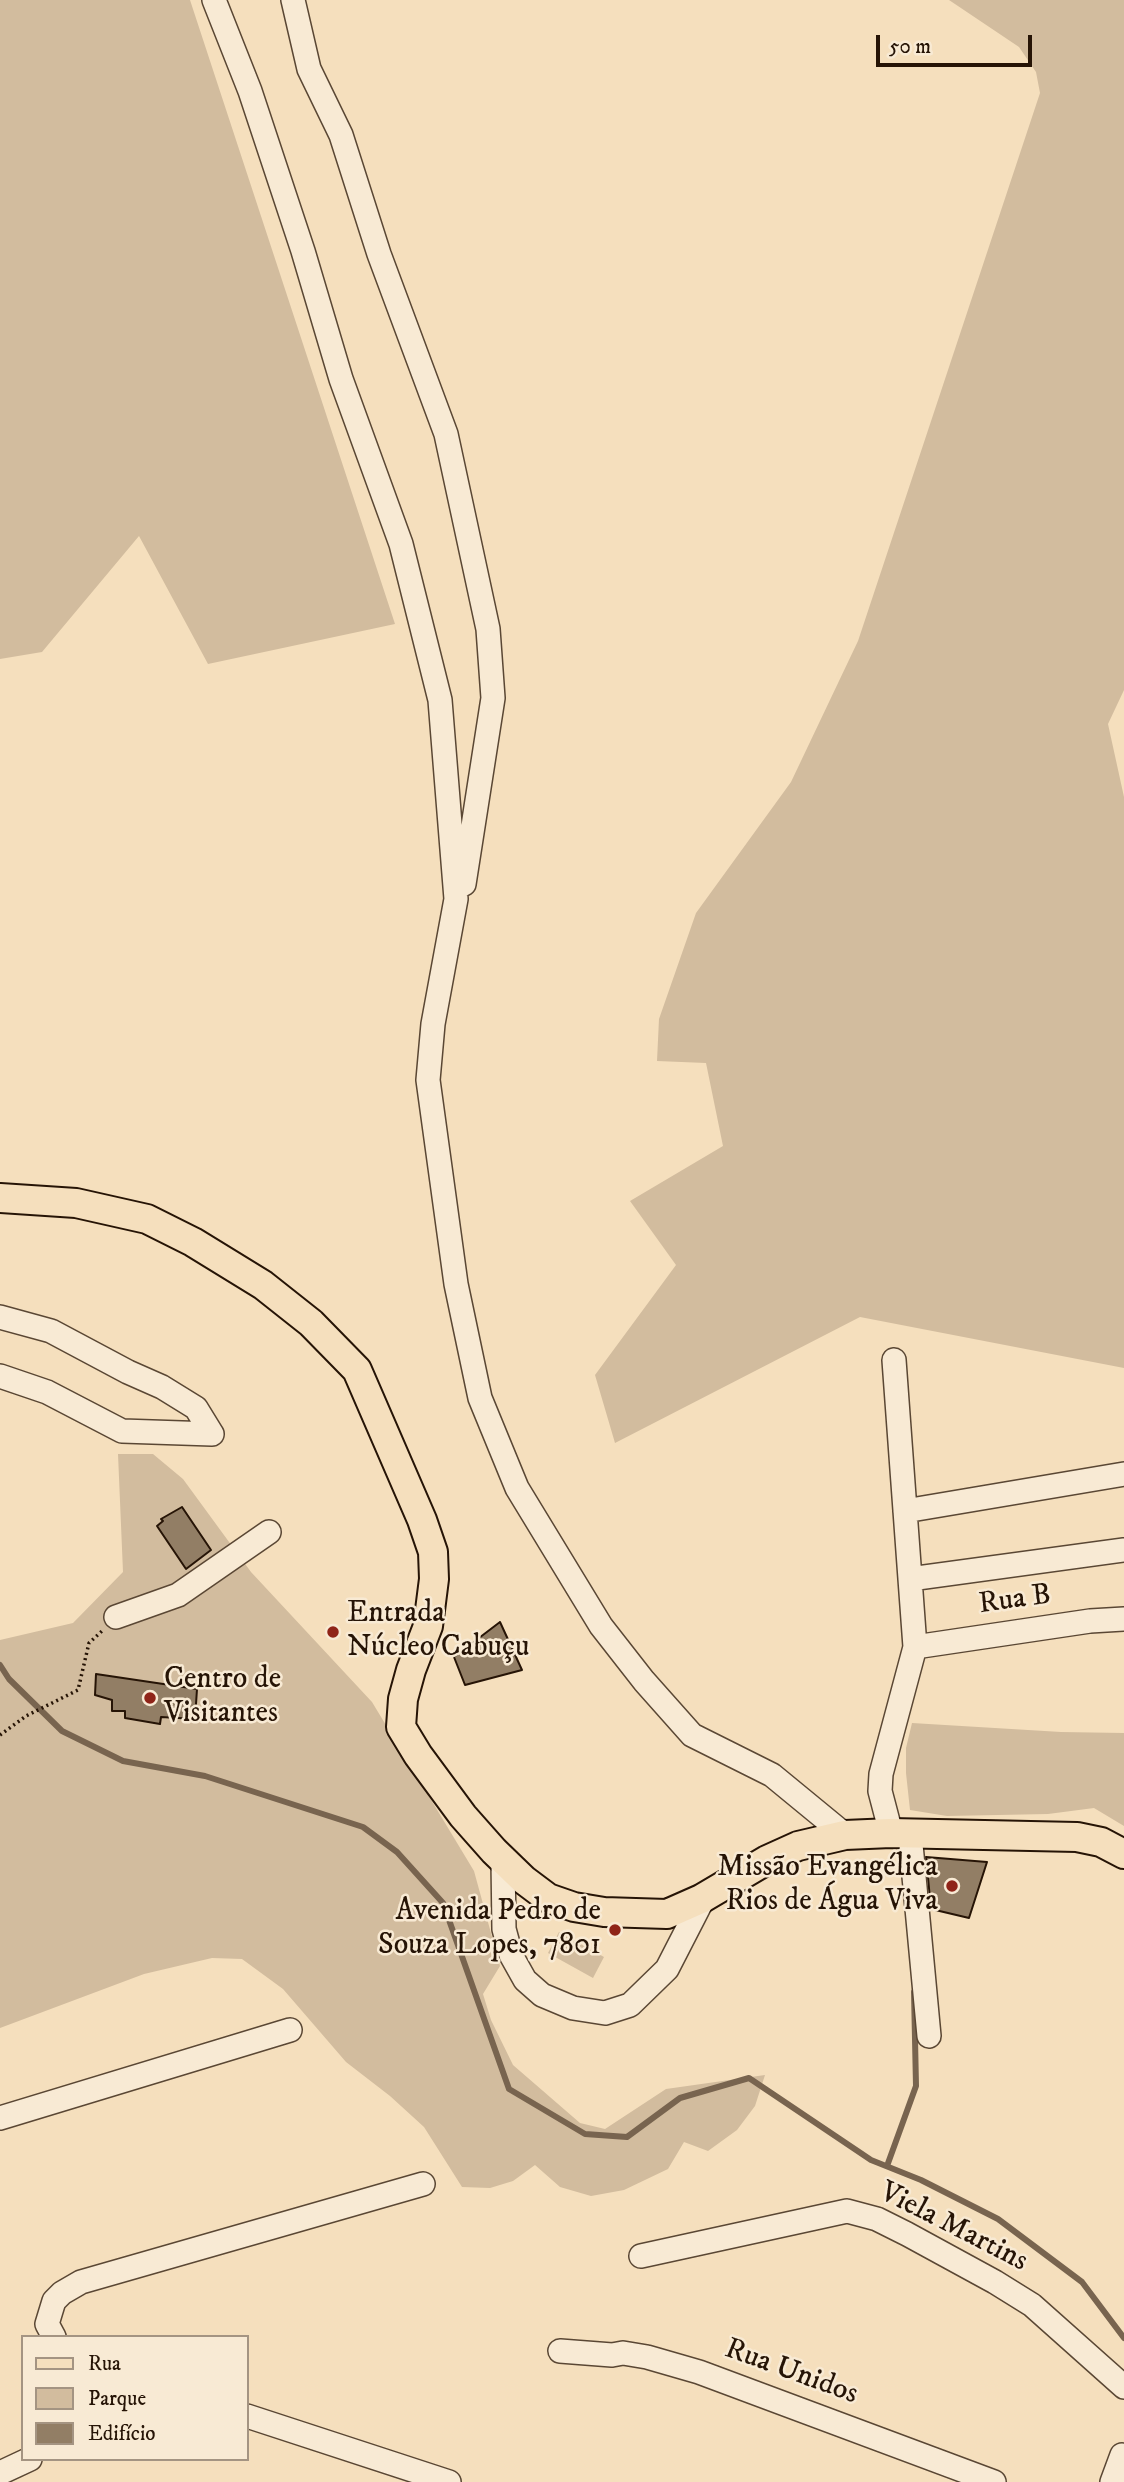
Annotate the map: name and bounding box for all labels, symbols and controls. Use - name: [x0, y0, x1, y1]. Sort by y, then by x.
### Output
- scale bar: [879, 21, 1035, 65]
- text: 50 m: [889, 34, 931, 60]
- street label: Rua B: [977, 1578, 1053, 1624]
- place label: Entrada Núcleo Cabuçu: [347, 1597, 529, 1668]
- marker: Entrada Núcleo Cabuçu: [325, 1624, 341, 1640]
- place label: Centro de Visitantes: [164, 1663, 281, 1734]
- marker: Centro de Visitantes: [142, 1690, 158, 1706]
- place label: Missão Evangélica Rios de Água Viva: [717, 1851, 938, 1922]
- marker: Missão Evangélica Rios de Água Viva: [944, 1878, 960, 1894]
- place label: Avenida Pedro de Souza Lopes, 7801: [378, 1895, 601, 1966]
- marker: Avenida Pedro de Souza Lopes, 7801: [607, 1922, 623, 1938]
- street label: Viela Martins: [873, 2175, 1033, 2281]
- street label: Rua Unidos: [719, 2332, 863, 2414]
- legend: [21, 2335, 248, 2461]
- text: Rua: [88, 2351, 121, 2377]
- text: Parque: [88, 2386, 146, 2412]
- text: Edifício: [88, 2421, 156, 2447]

